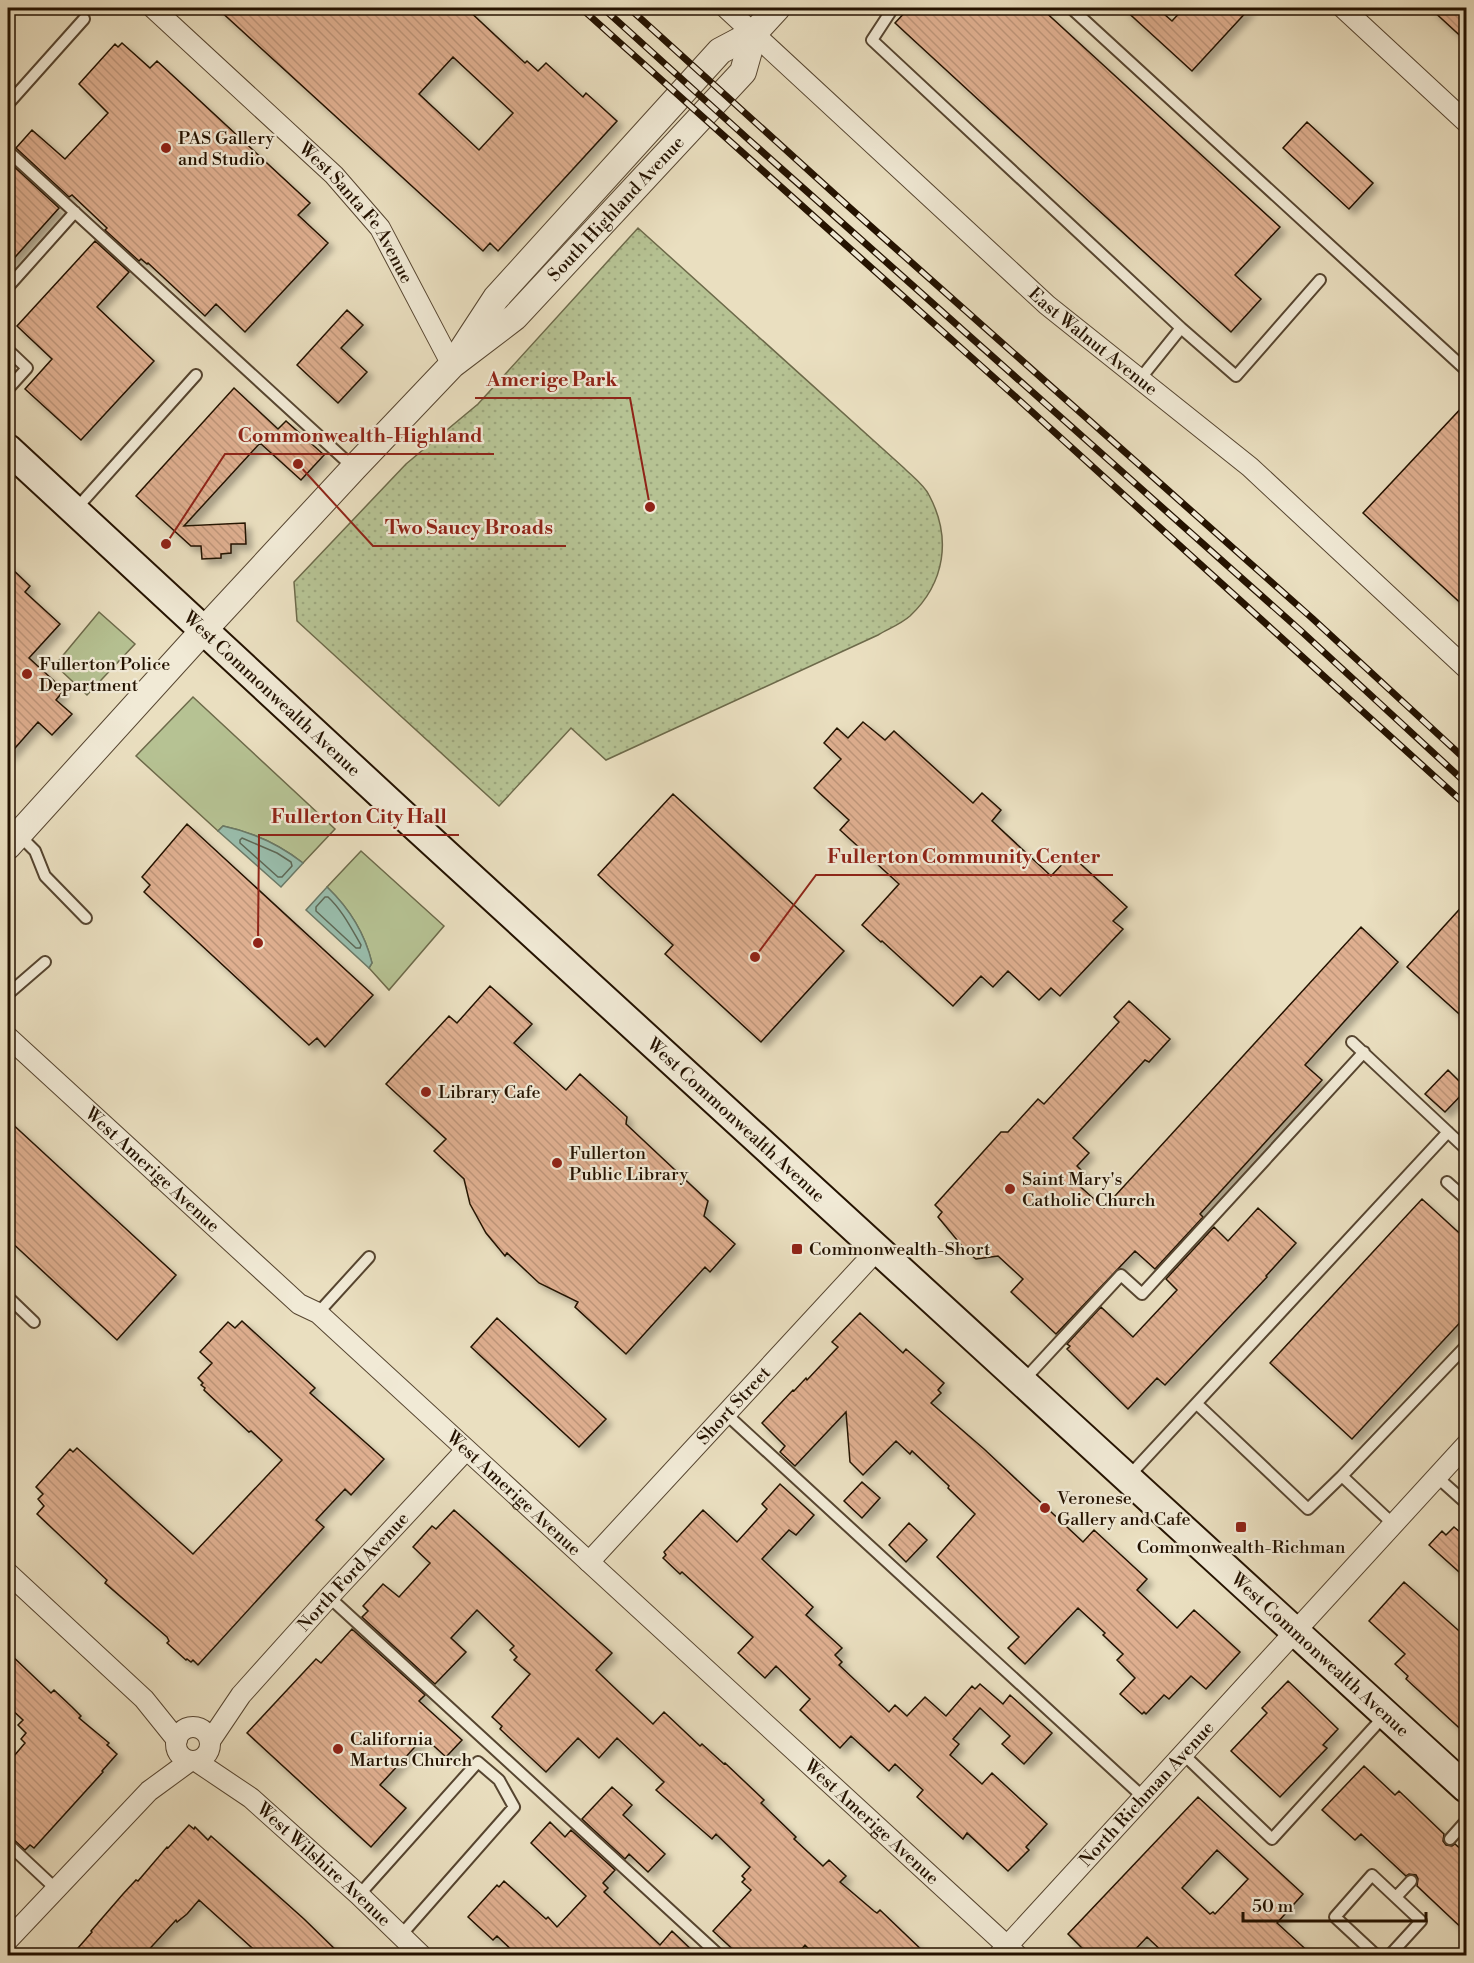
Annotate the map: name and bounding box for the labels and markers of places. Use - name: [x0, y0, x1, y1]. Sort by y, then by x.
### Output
- place label: PAS Gallery and Studio: [178, 127, 275, 171]
- marker: PAS Gallery and Studio: [159, 141, 173, 155]
- callout: Amerige Park: [475, 360, 630, 398]
- callout: Commonwealth-Highland: [225, 416, 494, 454]
- callout: Two Saucy Broads: [373, 508, 566, 546]
- place label: Fullerton Police Department: [39, 653, 170, 697]
- marker: Fullerton Police Department: [20, 667, 34, 681]
- callout: Fullerton City Hall: [259, 797, 459, 835]
- callout: Fullerton Community Center: [816, 837, 1113, 875]
- place label: Library Cafe: [438, 1081, 541, 1104]
- marker: Library Cafe: [419, 1085, 433, 1099]
- place label: Fullerton Public Library: [569, 1142, 688, 1186]
- marker: Fullerton Public Library: [550, 1156, 564, 1170]
- place label: Saint Mary's Catholic Church: [1022, 1168, 1156, 1212]
- marker: Saint Mary's Catholic Church: [1003, 1182, 1017, 1196]
- place label: Commonwealth-Short: [809, 1238, 991, 1261]
- marker: Commonwealth-Short: [790, 1242, 804, 1256]
- place label: Veronese Gallery and Cafe: [1056, 1487, 1191, 1531]
- marker: Veronese Gallery and Cafe: [1038, 1501, 1052, 1515]
- marker: Commonwealth-Richman: [1234, 1520, 1248, 1534]
- place label: Commonwealth-Richman: [1137, 1536, 1346, 1559]
- place label: California Martus Church: [350, 1728, 472, 1772]
- marker: California Martus Church: [331, 1742, 345, 1756]

